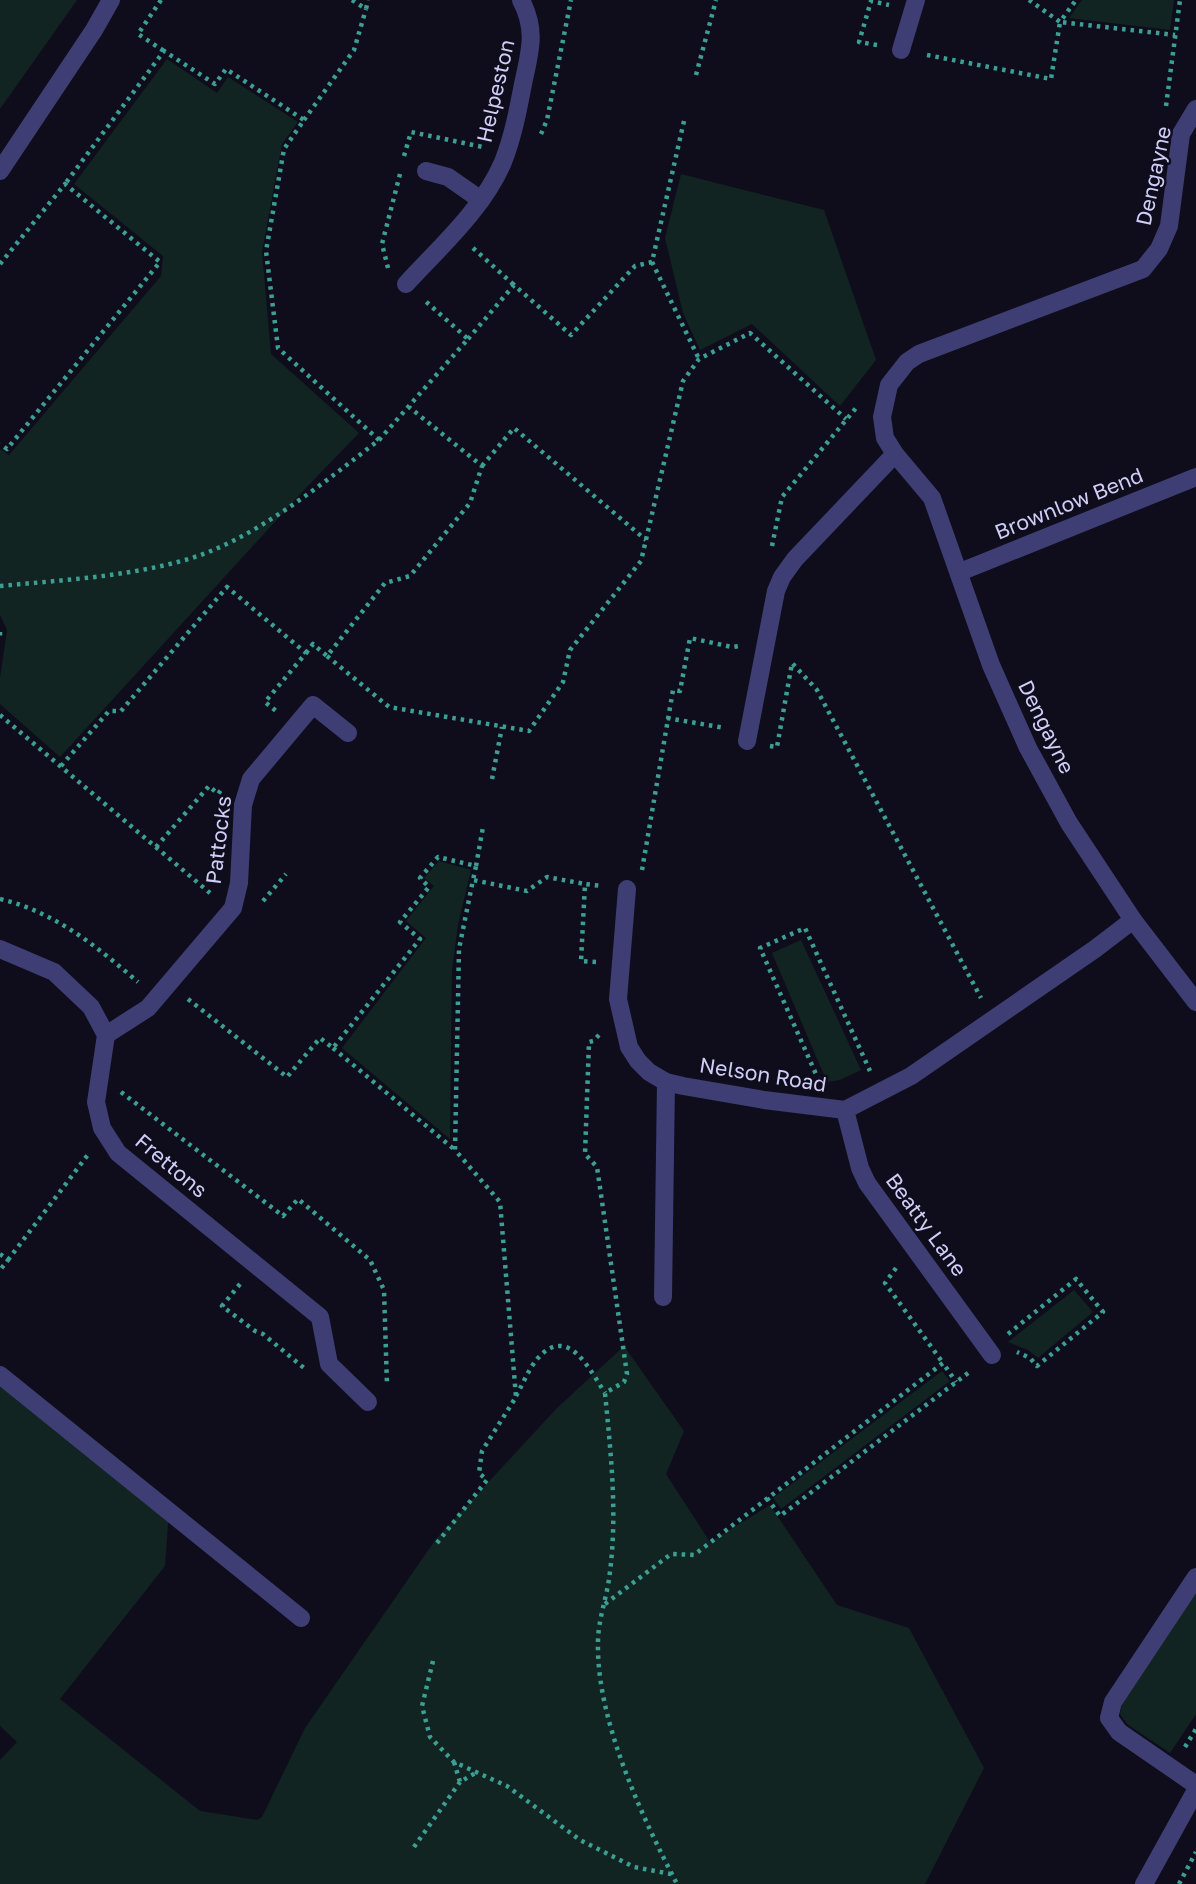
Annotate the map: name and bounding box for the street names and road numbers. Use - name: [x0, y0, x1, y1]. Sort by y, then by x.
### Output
- street label: Helpeston: [471, 37, 520, 145]
- street label: Dengayne: [1130, 124, 1176, 228]
- street label: Brownlow Bend: [991, 461, 1147, 545]
- street label: Dengayne: [1013, 675, 1081, 778]
- street label: Pattocks: [200, 794, 236, 886]
- street label: Nelson Road: [698, 1051, 829, 1097]
- street label: Frettons: [130, 1128, 213, 1203]
- street label: Beatty Lane: [881, 1168, 973, 1281]

